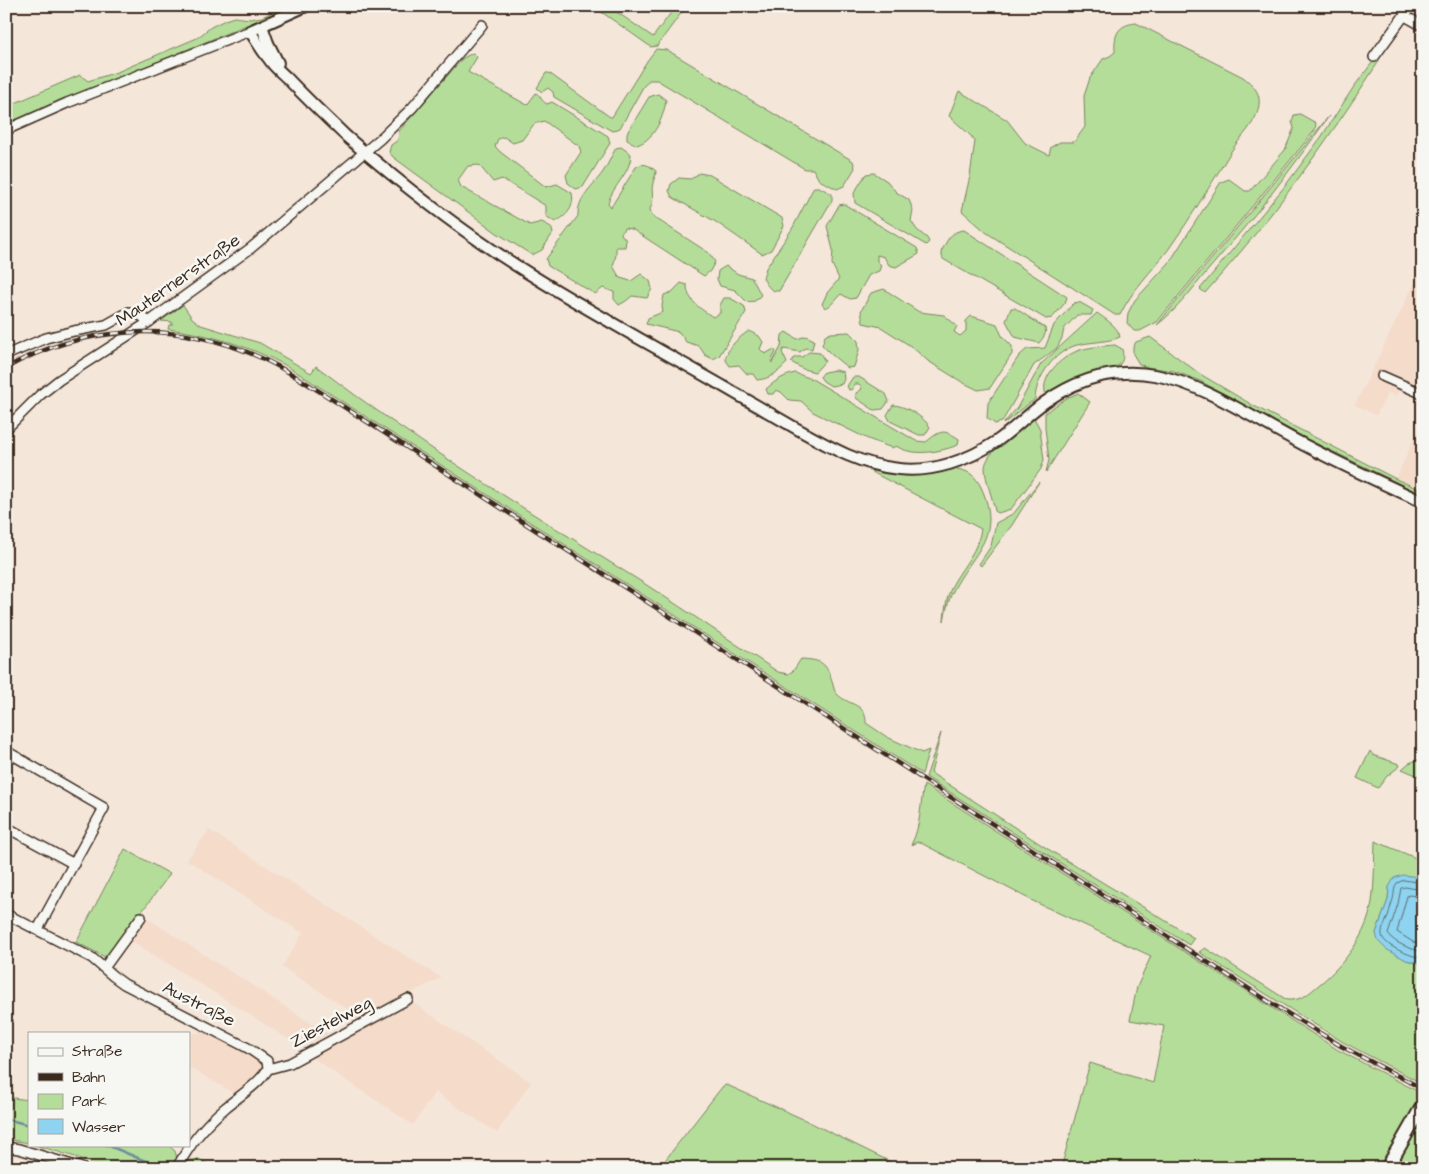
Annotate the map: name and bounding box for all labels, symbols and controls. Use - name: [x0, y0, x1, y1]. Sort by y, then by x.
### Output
- street label: Mauternerstraße: [111, 228, 245, 332]
- street label: Austraße: [158, 975, 240, 1033]
- street label: Ziestelweg: [286, 990, 377, 1055]
- legend: [28, 1032, 190, 1146]
- text: Straße: [72, 1041, 122, 1062]
- text: Bahn: [72, 1067, 106, 1088]
- text: Park: [72, 1091, 107, 1112]
- text: Wasser: [72, 1117, 125, 1138]

